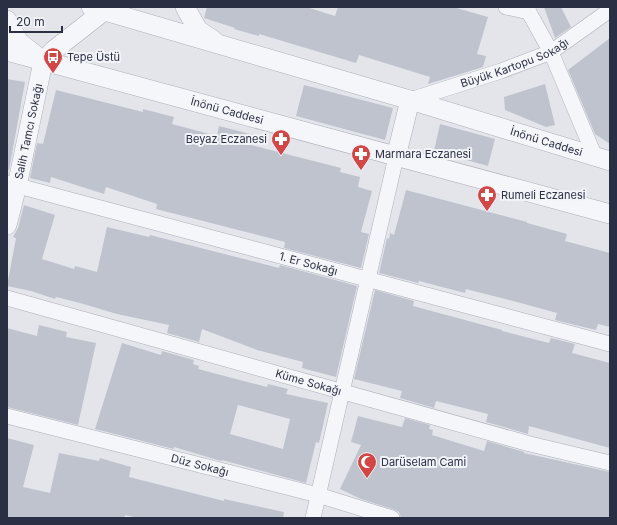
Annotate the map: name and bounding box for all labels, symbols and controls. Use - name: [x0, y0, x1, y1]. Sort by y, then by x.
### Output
- scale bar: [10, 8, 62, 34]
- text: 20 m: [16, 14, 45, 29]
- street label: Büyük Kartopu Sokağı: [459, 35, 571, 90]
- bus stop icon: Tepe Üstü: [42, 46, 64, 74]
- place label: Tepe Üstü: [67, 50, 120, 64]
- street label: Salih Tamcı Sokağı: [12, 82, 45, 181]
- street label: İnönü Caddesi: [189, 94, 265, 127]
- street label: İnönü Caddesi: [509, 124, 584, 159]
- pharmacy icon: Beyaz Eczanesi: [270, 128, 292, 156]
- place label: Beyaz Eczanesi: [186, 132, 267, 146]
- pharmacy icon: Marmara Eczanesi: [350, 143, 372, 171]
- place label: Marmara Eczanesi: [375, 147, 471, 161]
- pharmacy icon: Rumeli Eczanesi: [476, 184, 498, 212]
- place label: Rumeli Eczanesi: [501, 188, 585, 202]
- street label: 1. Er Sokağı: [278, 249, 339, 278]
- street label: Küme Sokağı: [274, 366, 343, 398]
- street label: Düz Sokağı: [170, 451, 230, 479]
- mosque icon: Darüselam Cami: [356, 451, 378, 479]
- place label: Darüselam Cami: [381, 455, 466, 469]

